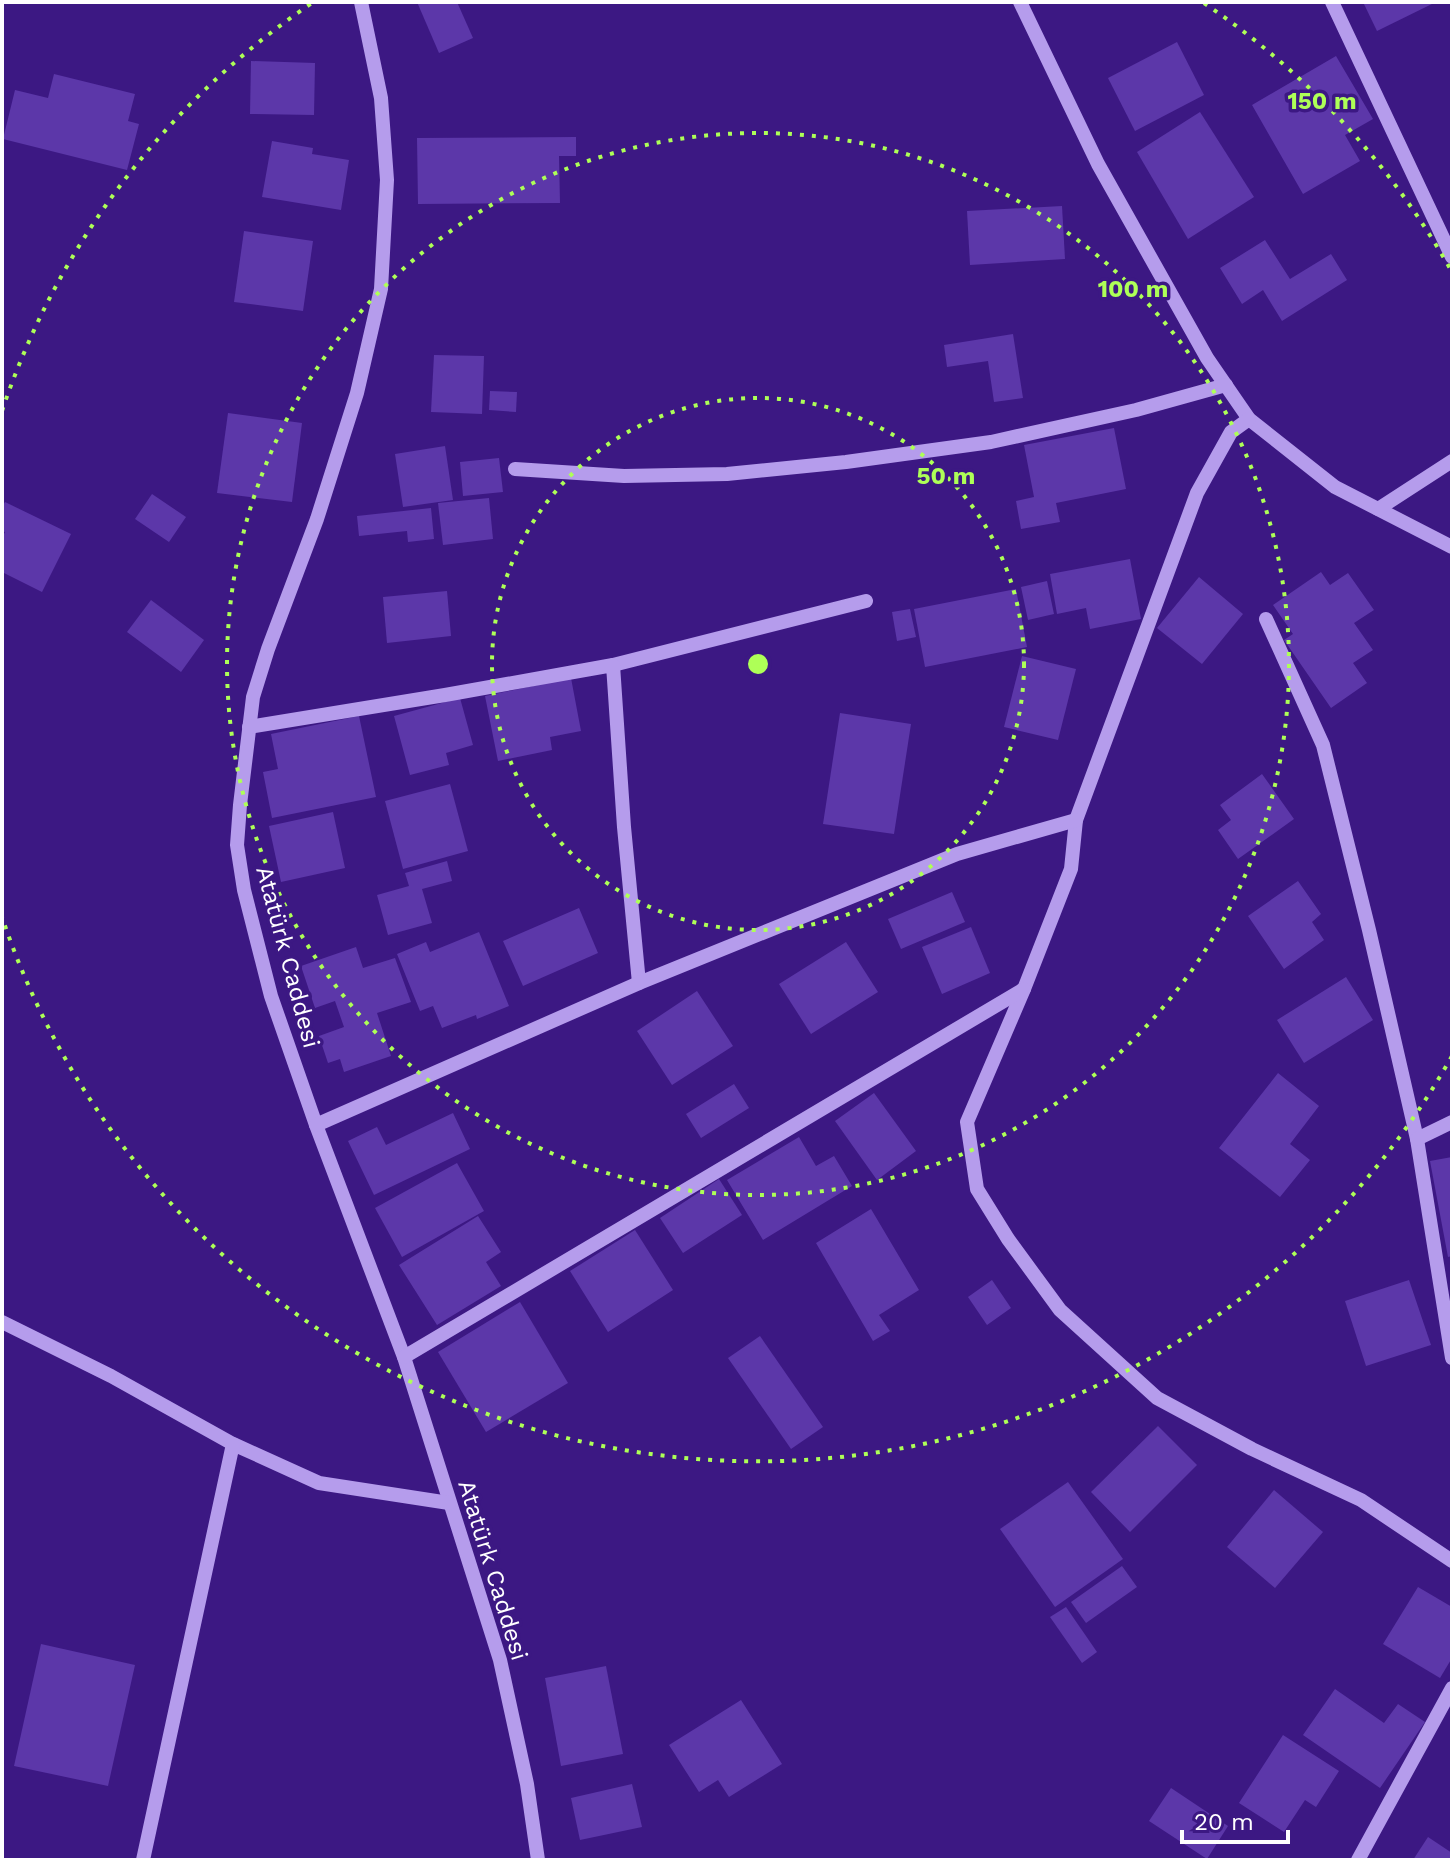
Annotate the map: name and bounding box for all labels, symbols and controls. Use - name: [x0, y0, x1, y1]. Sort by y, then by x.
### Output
- text: 150 m: [1287, 87, 1357, 115]
- text: 100 m: [1098, 275, 1168, 303]
- text: 50 m: [917, 462, 975, 490]
- centre of rings: [744, 650, 772, 678]
- street label: Atatürk Caddesi: [250, 863, 326, 1051]
- street label: Atatürk Caddesi: [452, 1476, 534, 1664]
- scale bar: [1182, 1794, 1288, 1844]
- text: 20 m: [1194, 1808, 1254, 1836]

